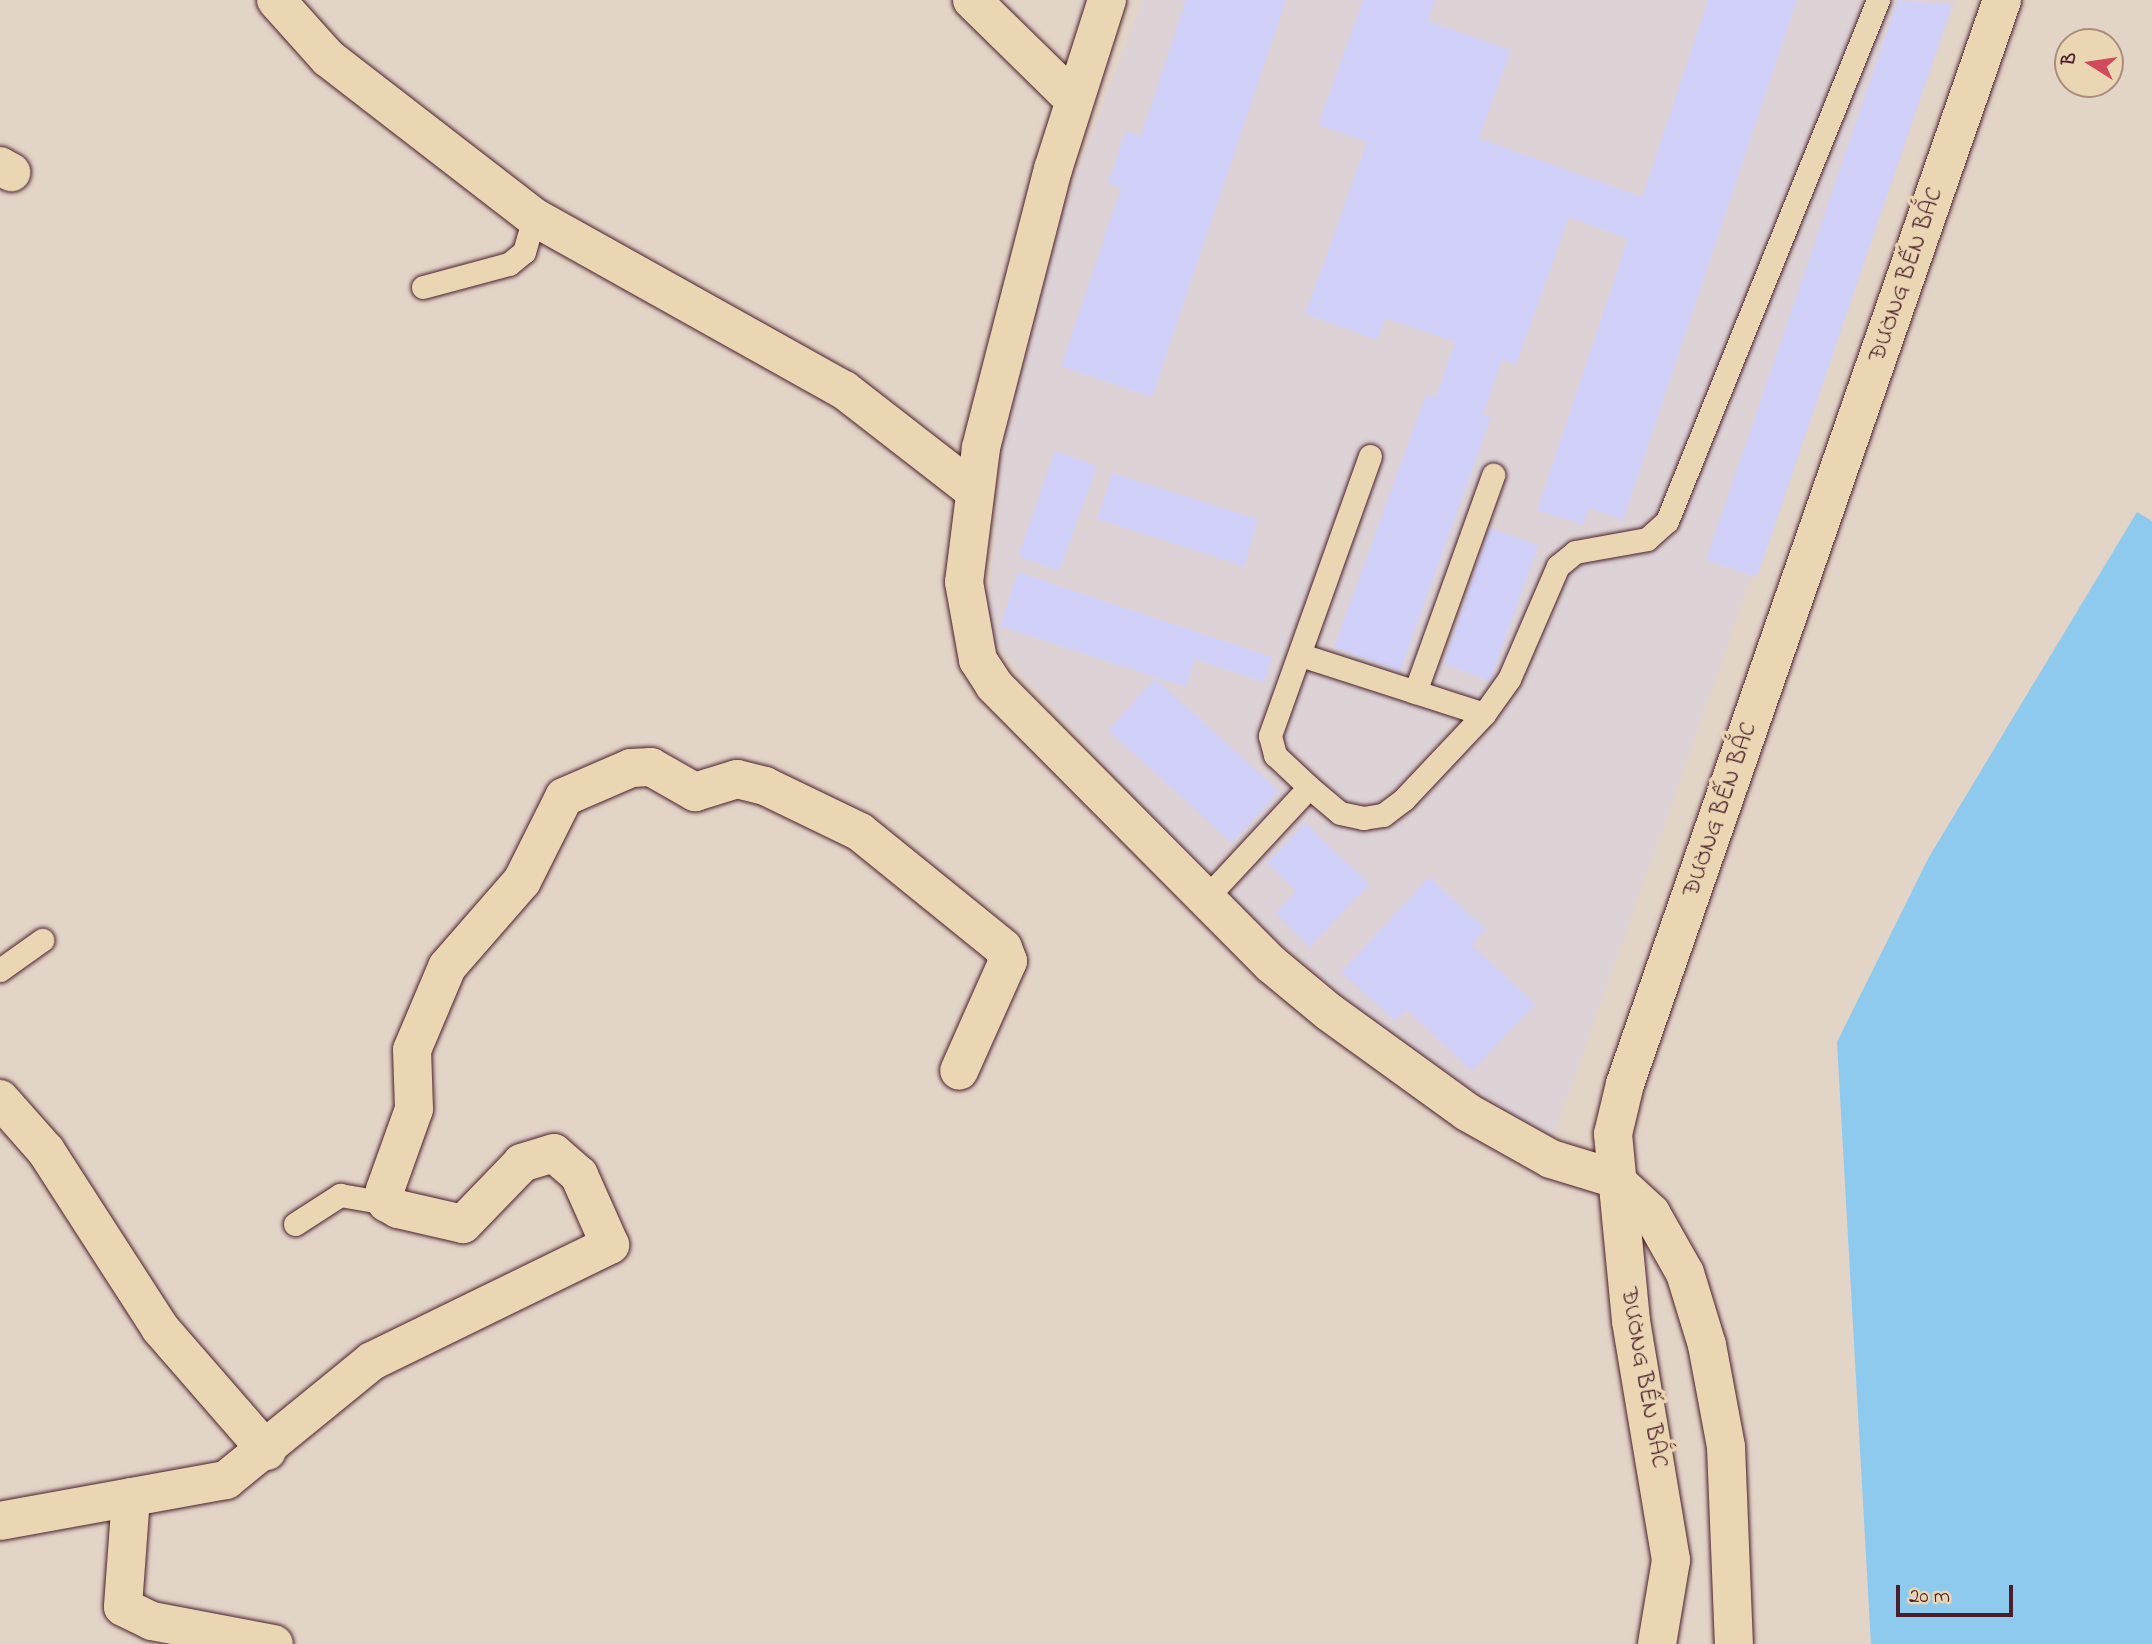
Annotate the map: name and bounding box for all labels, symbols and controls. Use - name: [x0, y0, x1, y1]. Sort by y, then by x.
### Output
- north arrow: [2054, 28, 2124, 98]
- text: B: [2055, 50, 2084, 68]
- street label: ĐƯỜNG BẾN BẮC: [1864, 184, 1950, 366]
- street label: ĐƯỜNG BẾN BẮC: [1678, 719, 1764, 901]
- street label: ĐƯỜNG BẾN BẮC: [1613, 1285, 1673, 1471]
- scale bar: [1900, 1570, 2017, 1614]
- text: 20 m: [1909, 1582, 1950, 1612]

